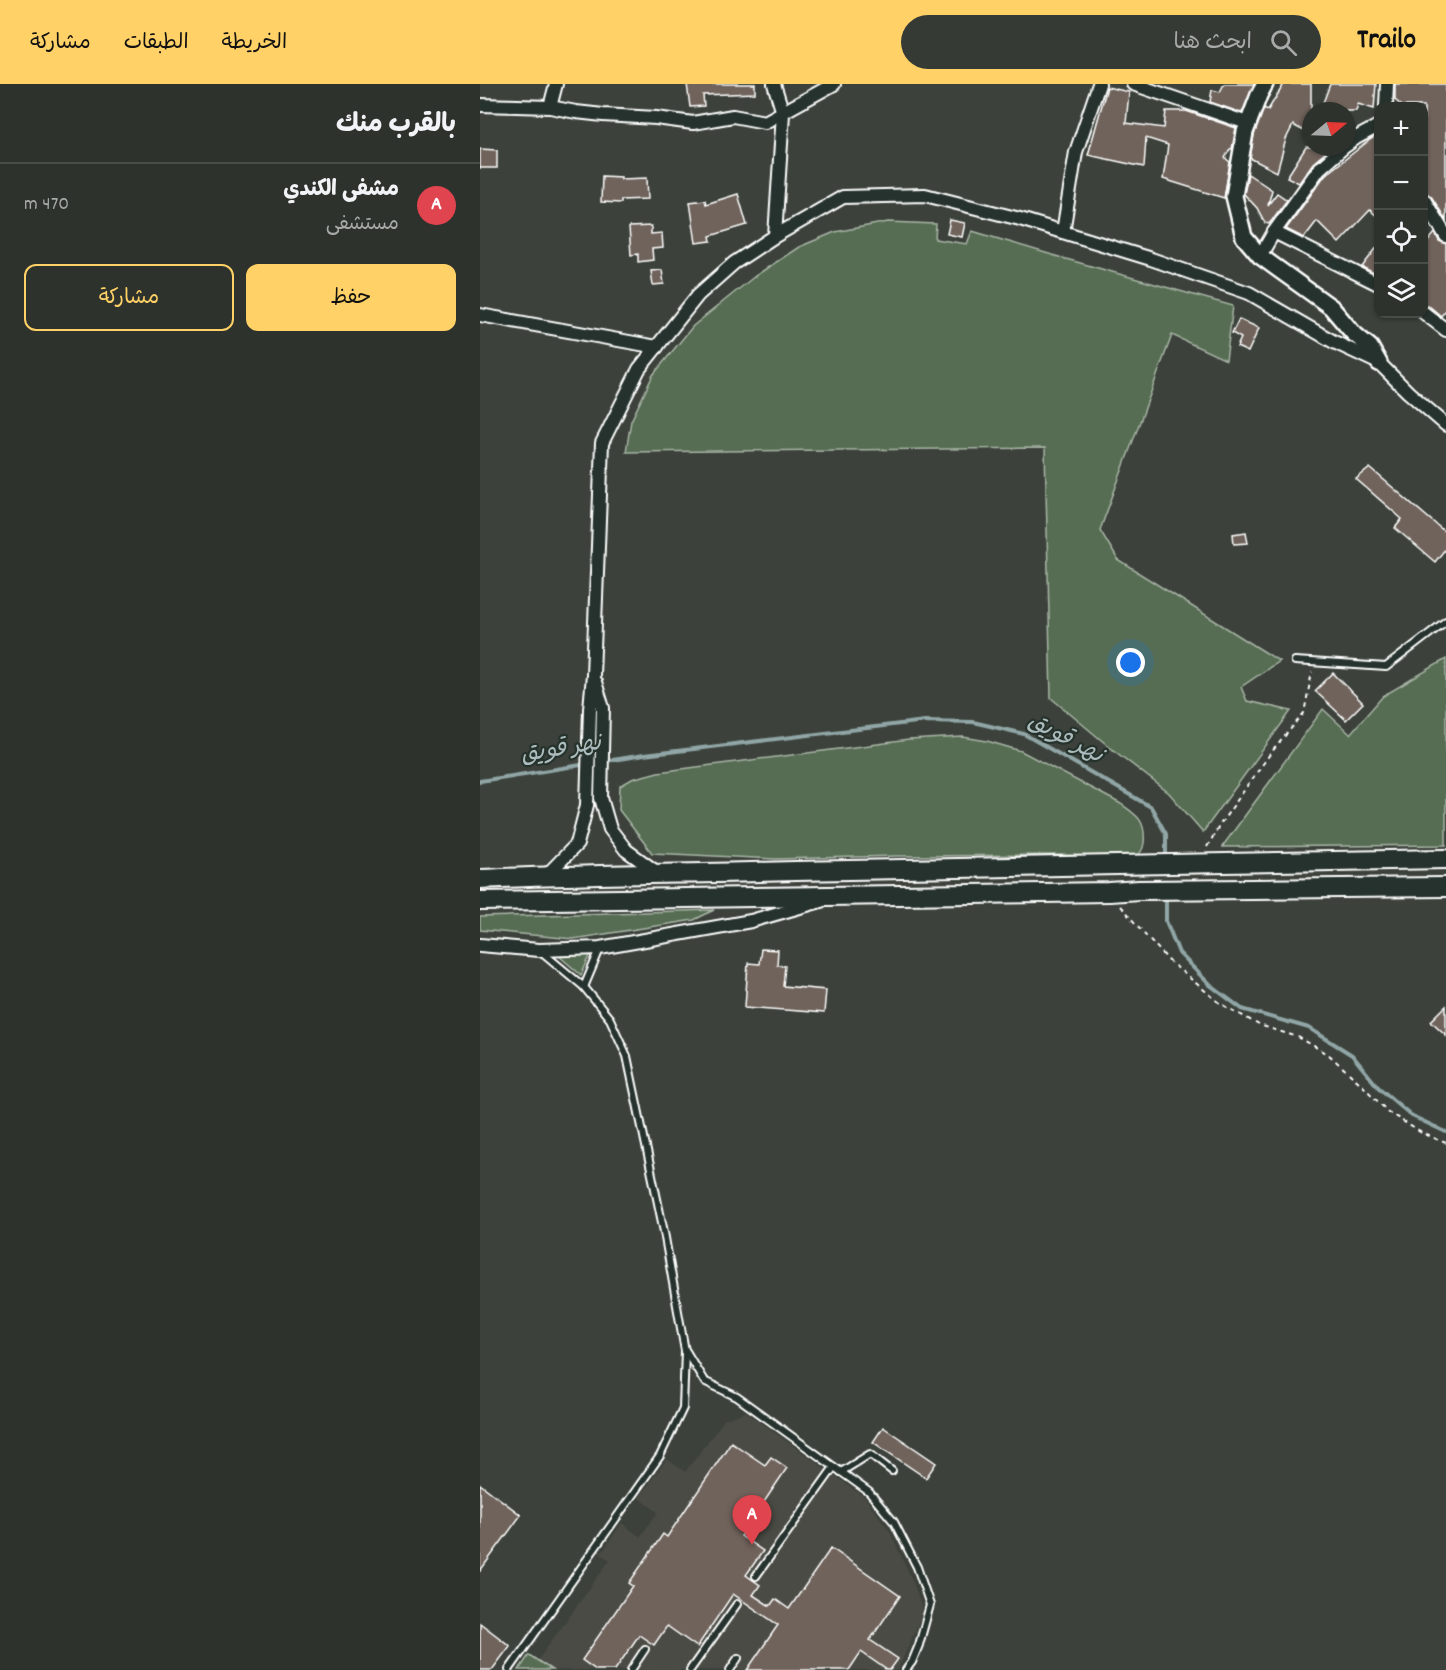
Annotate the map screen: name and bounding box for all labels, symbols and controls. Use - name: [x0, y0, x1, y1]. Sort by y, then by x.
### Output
- search box: [901, 15, 1321, 69]
- text: Trailo: [1357, 22, 1416, 62]
- icon: search: [1267, 26, 1300, 59]
- text: ابحث هنا: [1173, 28, 1252, 59]
- text: مشاركة: [30, 29, 91, 59]
- text: الطبقات: [124, 29, 189, 59]
- text: الخريطة: [222, 29, 287, 59]
- north arrow: [1302, 102, 1356, 156]
- map controls: [1374, 102, 1428, 318]
- button: +: [1374, 102, 1428, 156]
- text: بالقرب منك: [336, 107, 456, 144]
- button: −: [1374, 156, 1428, 210]
- text: مشفى الكندي: [283, 175, 399, 206]
- text: 470 m: [24, 191, 69, 219]
- text: A: [431, 191, 442, 219]
- button: locate: [1374, 210, 1428, 264]
- text: مستشفى: [326, 211, 399, 239]
- button: مشاركة: [24, 264, 234, 331]
- button: حفظ: [246, 264, 456, 331]
- button: layers: [1374, 264, 1428, 318]
- your location: [1116, 648, 1145, 677]
- water label: نهر قويق: [1021, 705, 1111, 774]
- water label: نهر قويق: [518, 726, 607, 773]
- pin: A: [732, 1496, 772, 1545]

